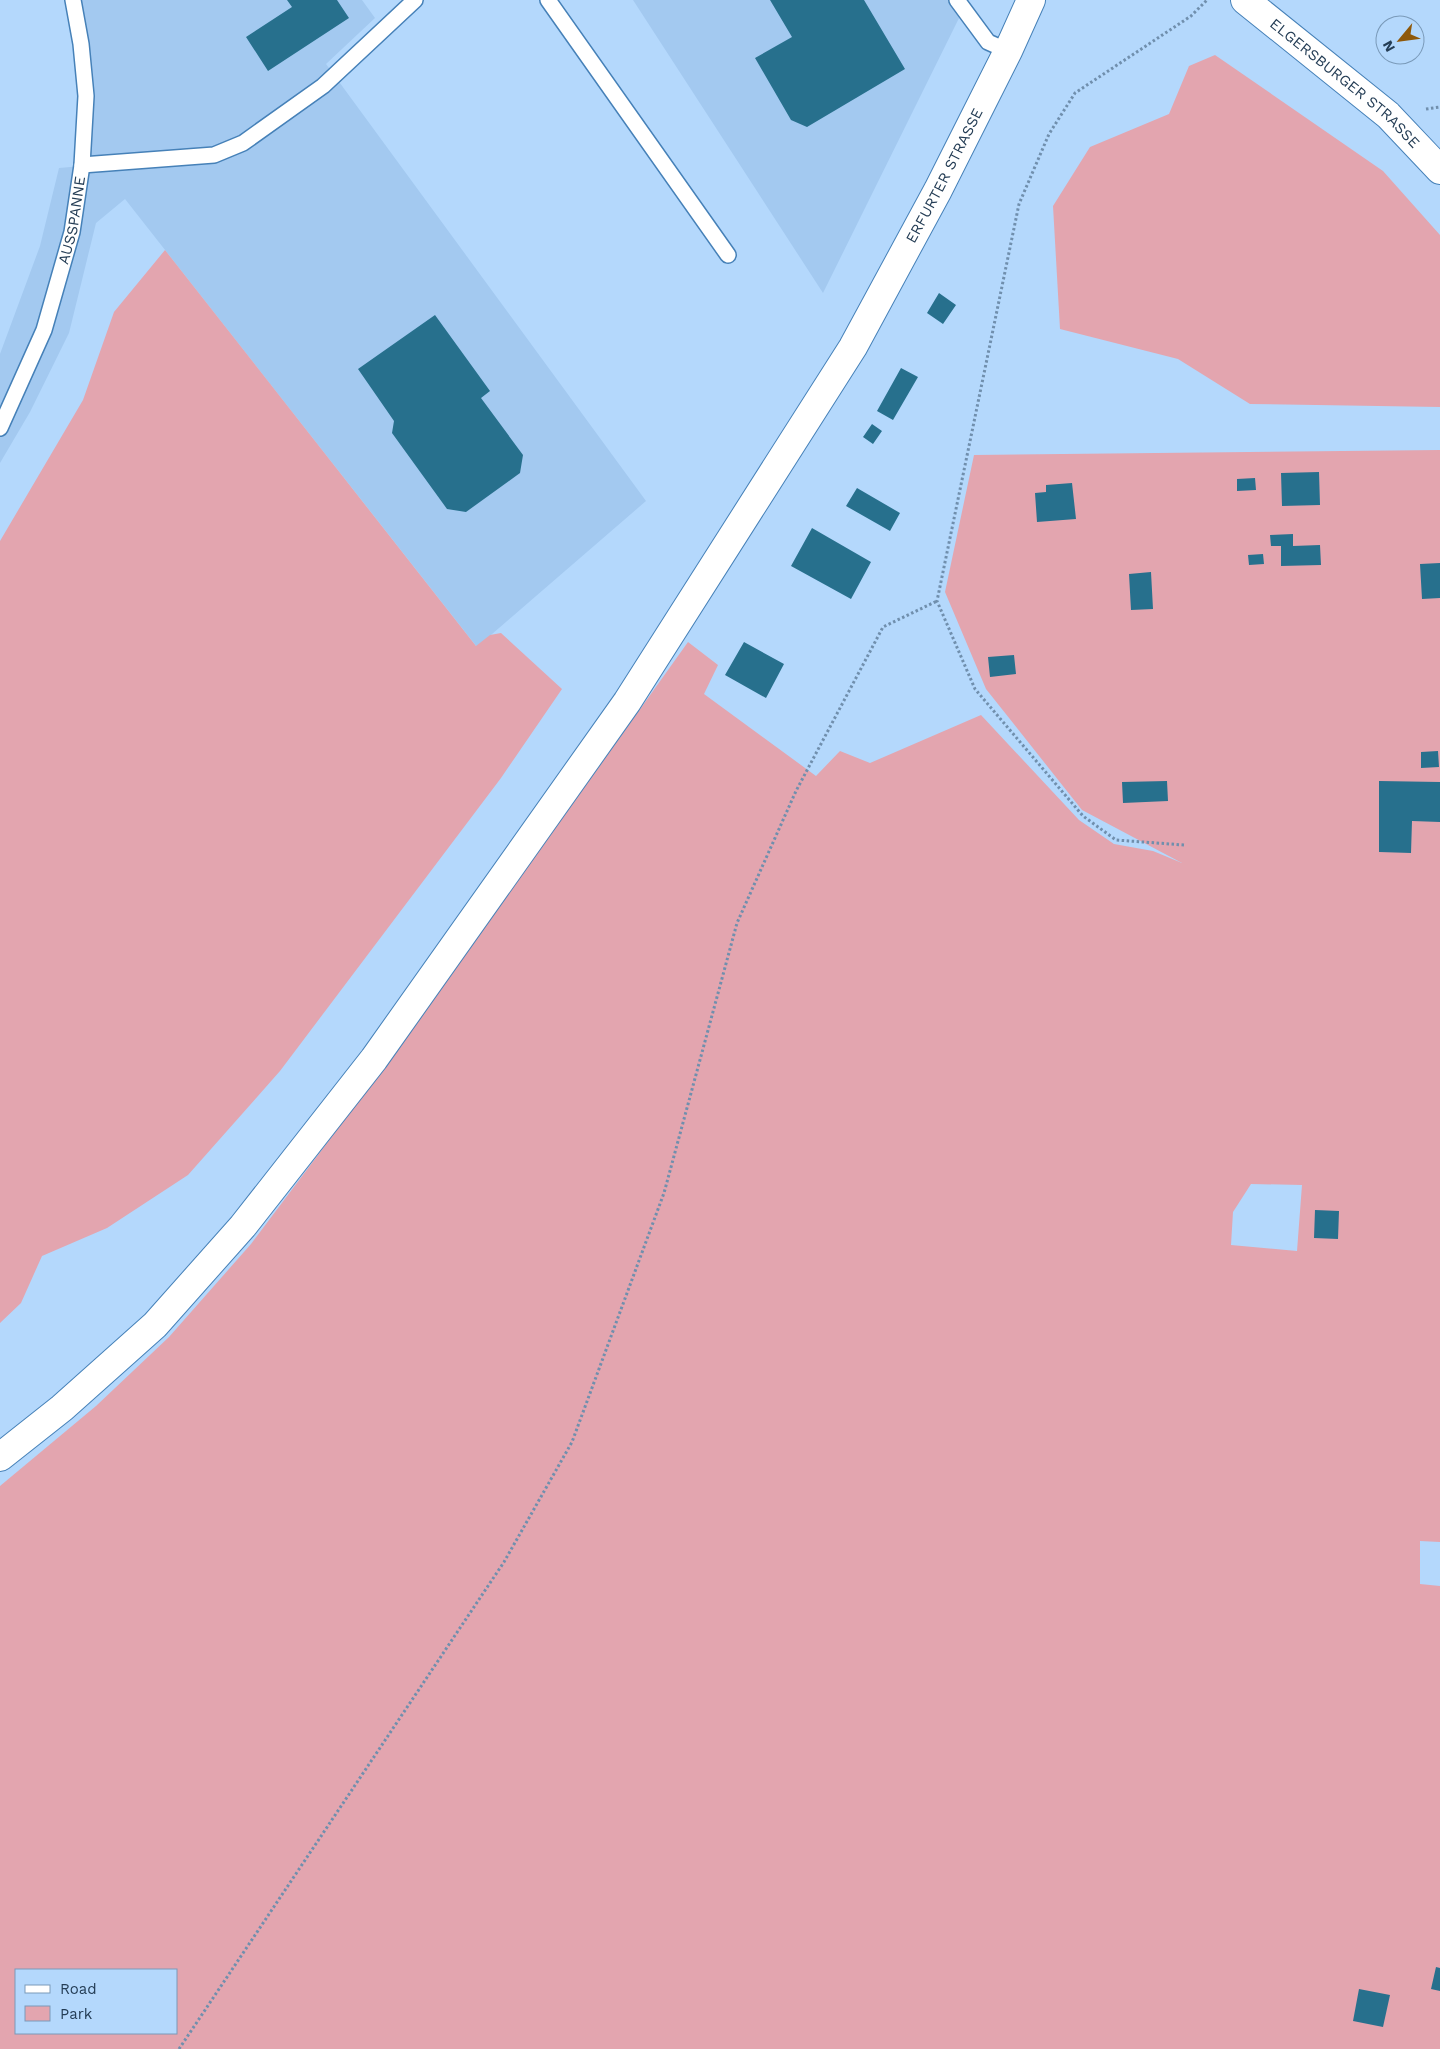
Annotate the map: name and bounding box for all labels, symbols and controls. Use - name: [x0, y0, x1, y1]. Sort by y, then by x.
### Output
- street label: ELGERSBURGER STRASSE: [1266, 15, 1423, 152]
- north arrow: [1375, 15, 1425, 65]
- text: N: [1379, 38, 1398, 55]
- street label: ERFURTER STRASSE: [902, 105, 987, 246]
- street label: AUSSPANNE: [54, 175, 89, 266]
- legend: [15, 1969, 178, 2034]
- text: Road: [60, 1980, 97, 1998]
- text: Park: [60, 2005, 93, 2023]

